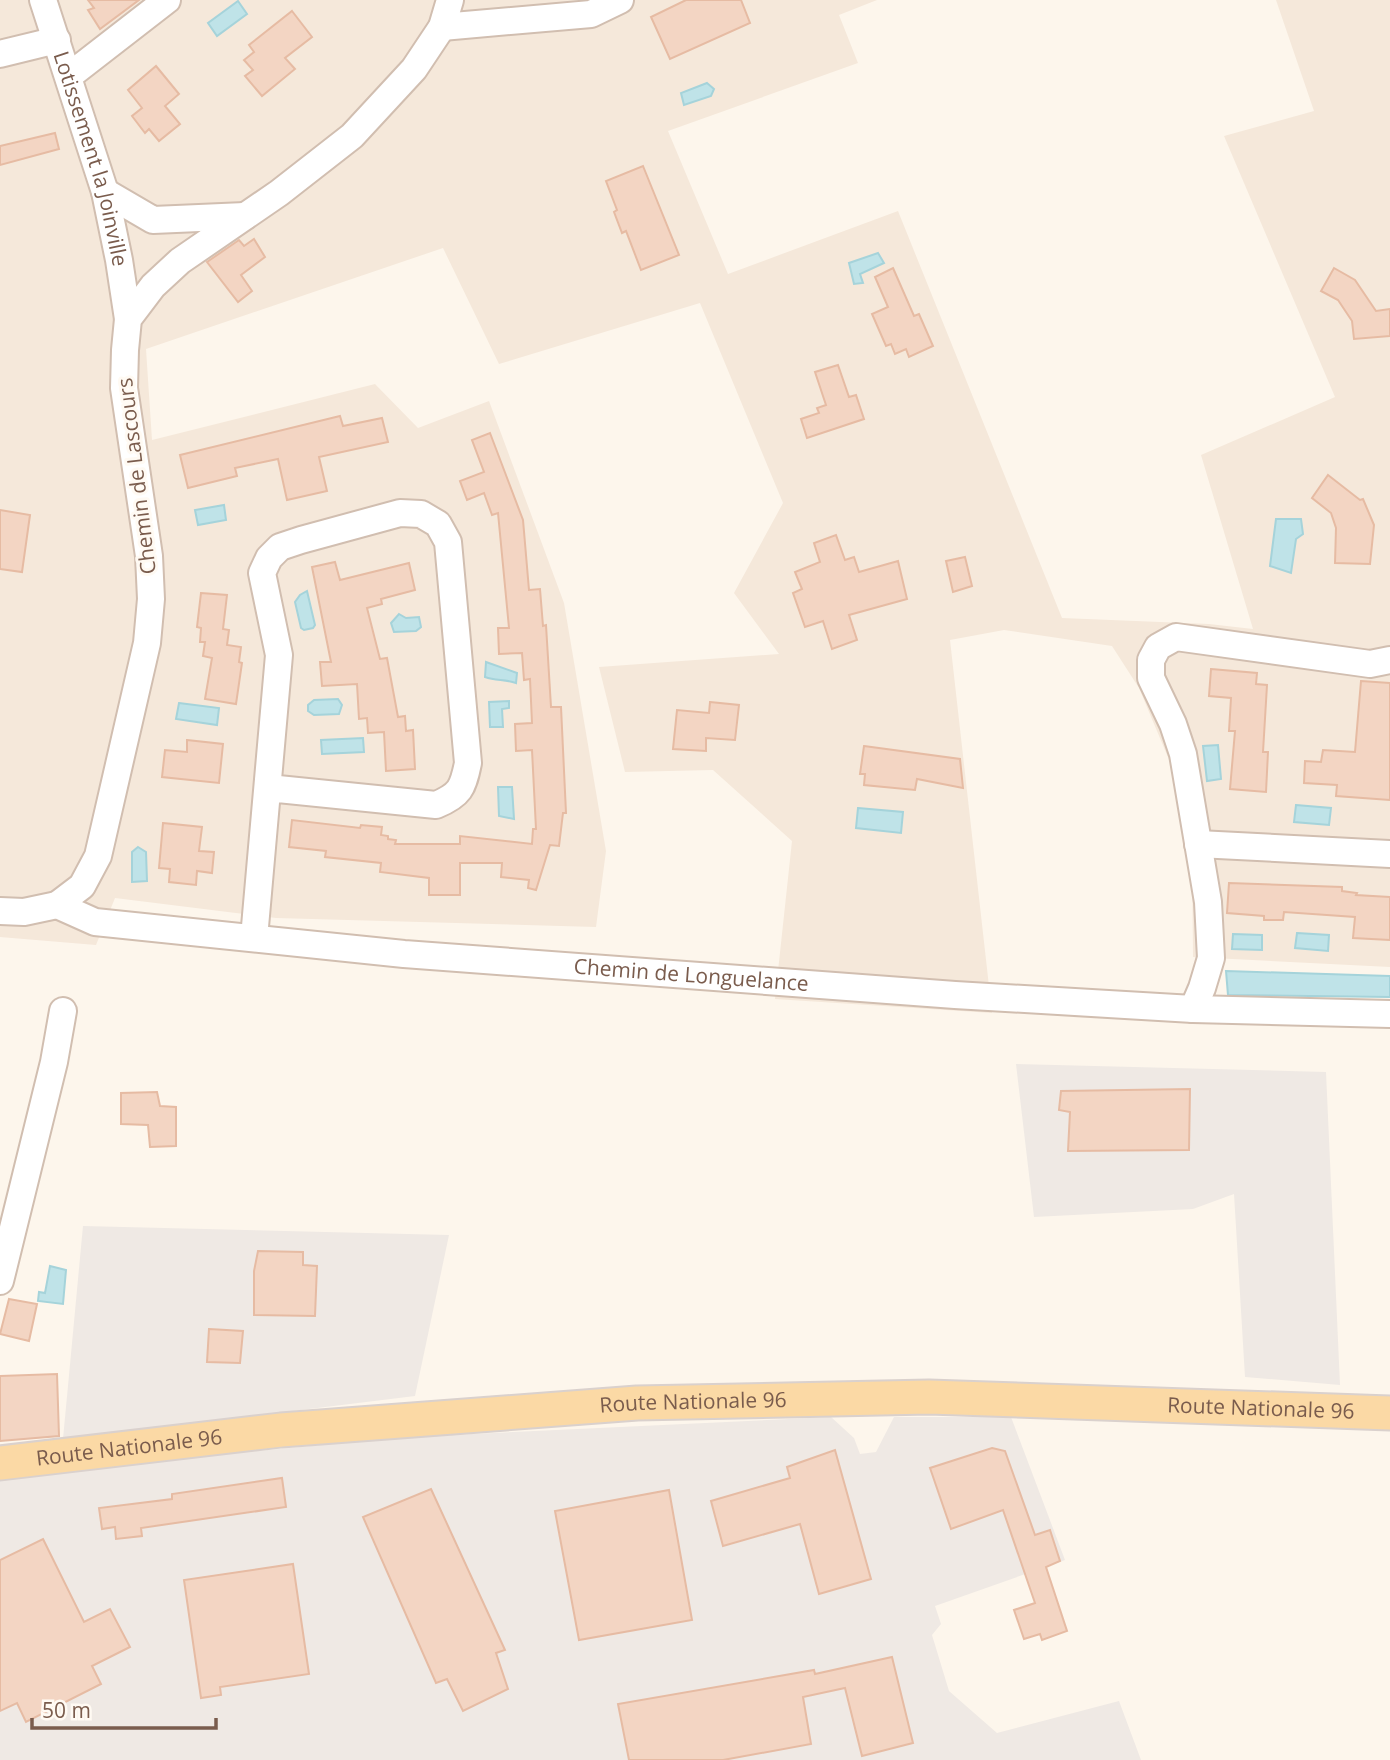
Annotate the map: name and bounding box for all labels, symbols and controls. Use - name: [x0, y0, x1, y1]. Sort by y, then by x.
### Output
- street label: Lotissement la Joinville: [47, 47, 135, 268]
- street label: Chemin de Lascours: [110, 376, 162, 576]
- street label: Chemin de Longuelance: [573, 952, 810, 997]
- street label: Route Nationale 96: [598, 1385, 787, 1419]
- street label: Route Nationale 96: [1167, 1390, 1355, 1425]
- street label: Route Nationale 96: [34, 1422, 224, 1472]
- scale bar: [32, 1686, 215, 1730]
- text: 50 m: [42, 1696, 91, 1724]

